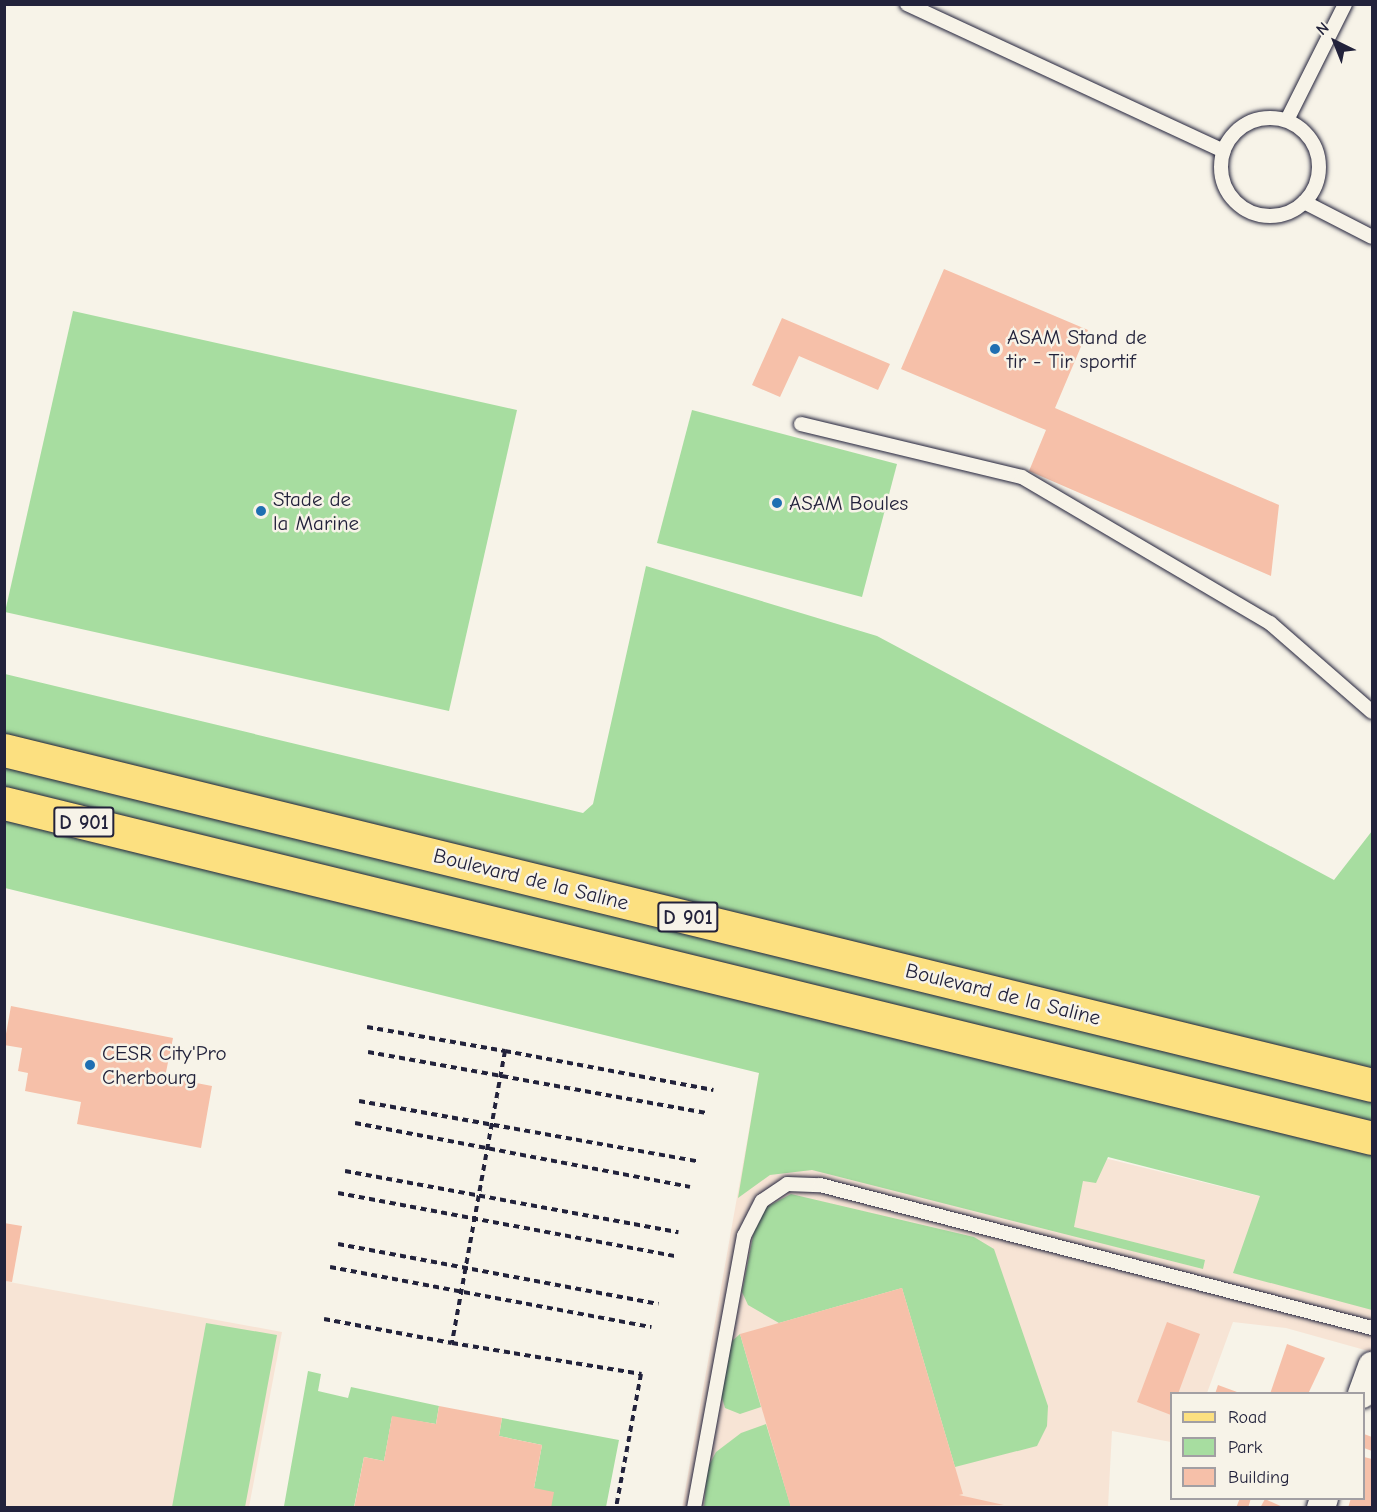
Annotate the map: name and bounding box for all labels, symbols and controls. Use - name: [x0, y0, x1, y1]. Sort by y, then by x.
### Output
- north arrow: [1305, 12, 1365, 72]
- text: N: [1313, 19, 1333, 39]
- place label: ASAM Stand de tir - Tir sportif: [1007, 324, 1147, 374]
- marker: ASAM Stand de tir - Tir sportif: [988, 342, 1002, 356]
- place label: Stade de la Marine: [273, 486, 359, 536]
- place label: ASAM Boules: [789, 490, 908, 516]
- marker: ASAM Boules: [770, 496, 784, 510]
- marker: Stade de la Marine: [254, 504, 268, 518]
- road number: D 901: [52, 805, 116, 839]
- street label: Boulevard de la Saline: [431, 843, 631, 915]
- road number: D 901: [656, 900, 720, 934]
- street label: Boulevard de la Saline: [903, 958, 1103, 1030]
- place label: CESR City'Pro Cherbourg: [102, 1040, 227, 1090]
- marker: CESR City'Pro Cherbourg: [83, 1058, 97, 1072]
- legend: [1170, 1392, 1365, 1500]
- text: Road: [1228, 1407, 1267, 1428]
- text: Park: [1228, 1437, 1262, 1458]
- text: Building: [1228, 1467, 1290, 1488]

